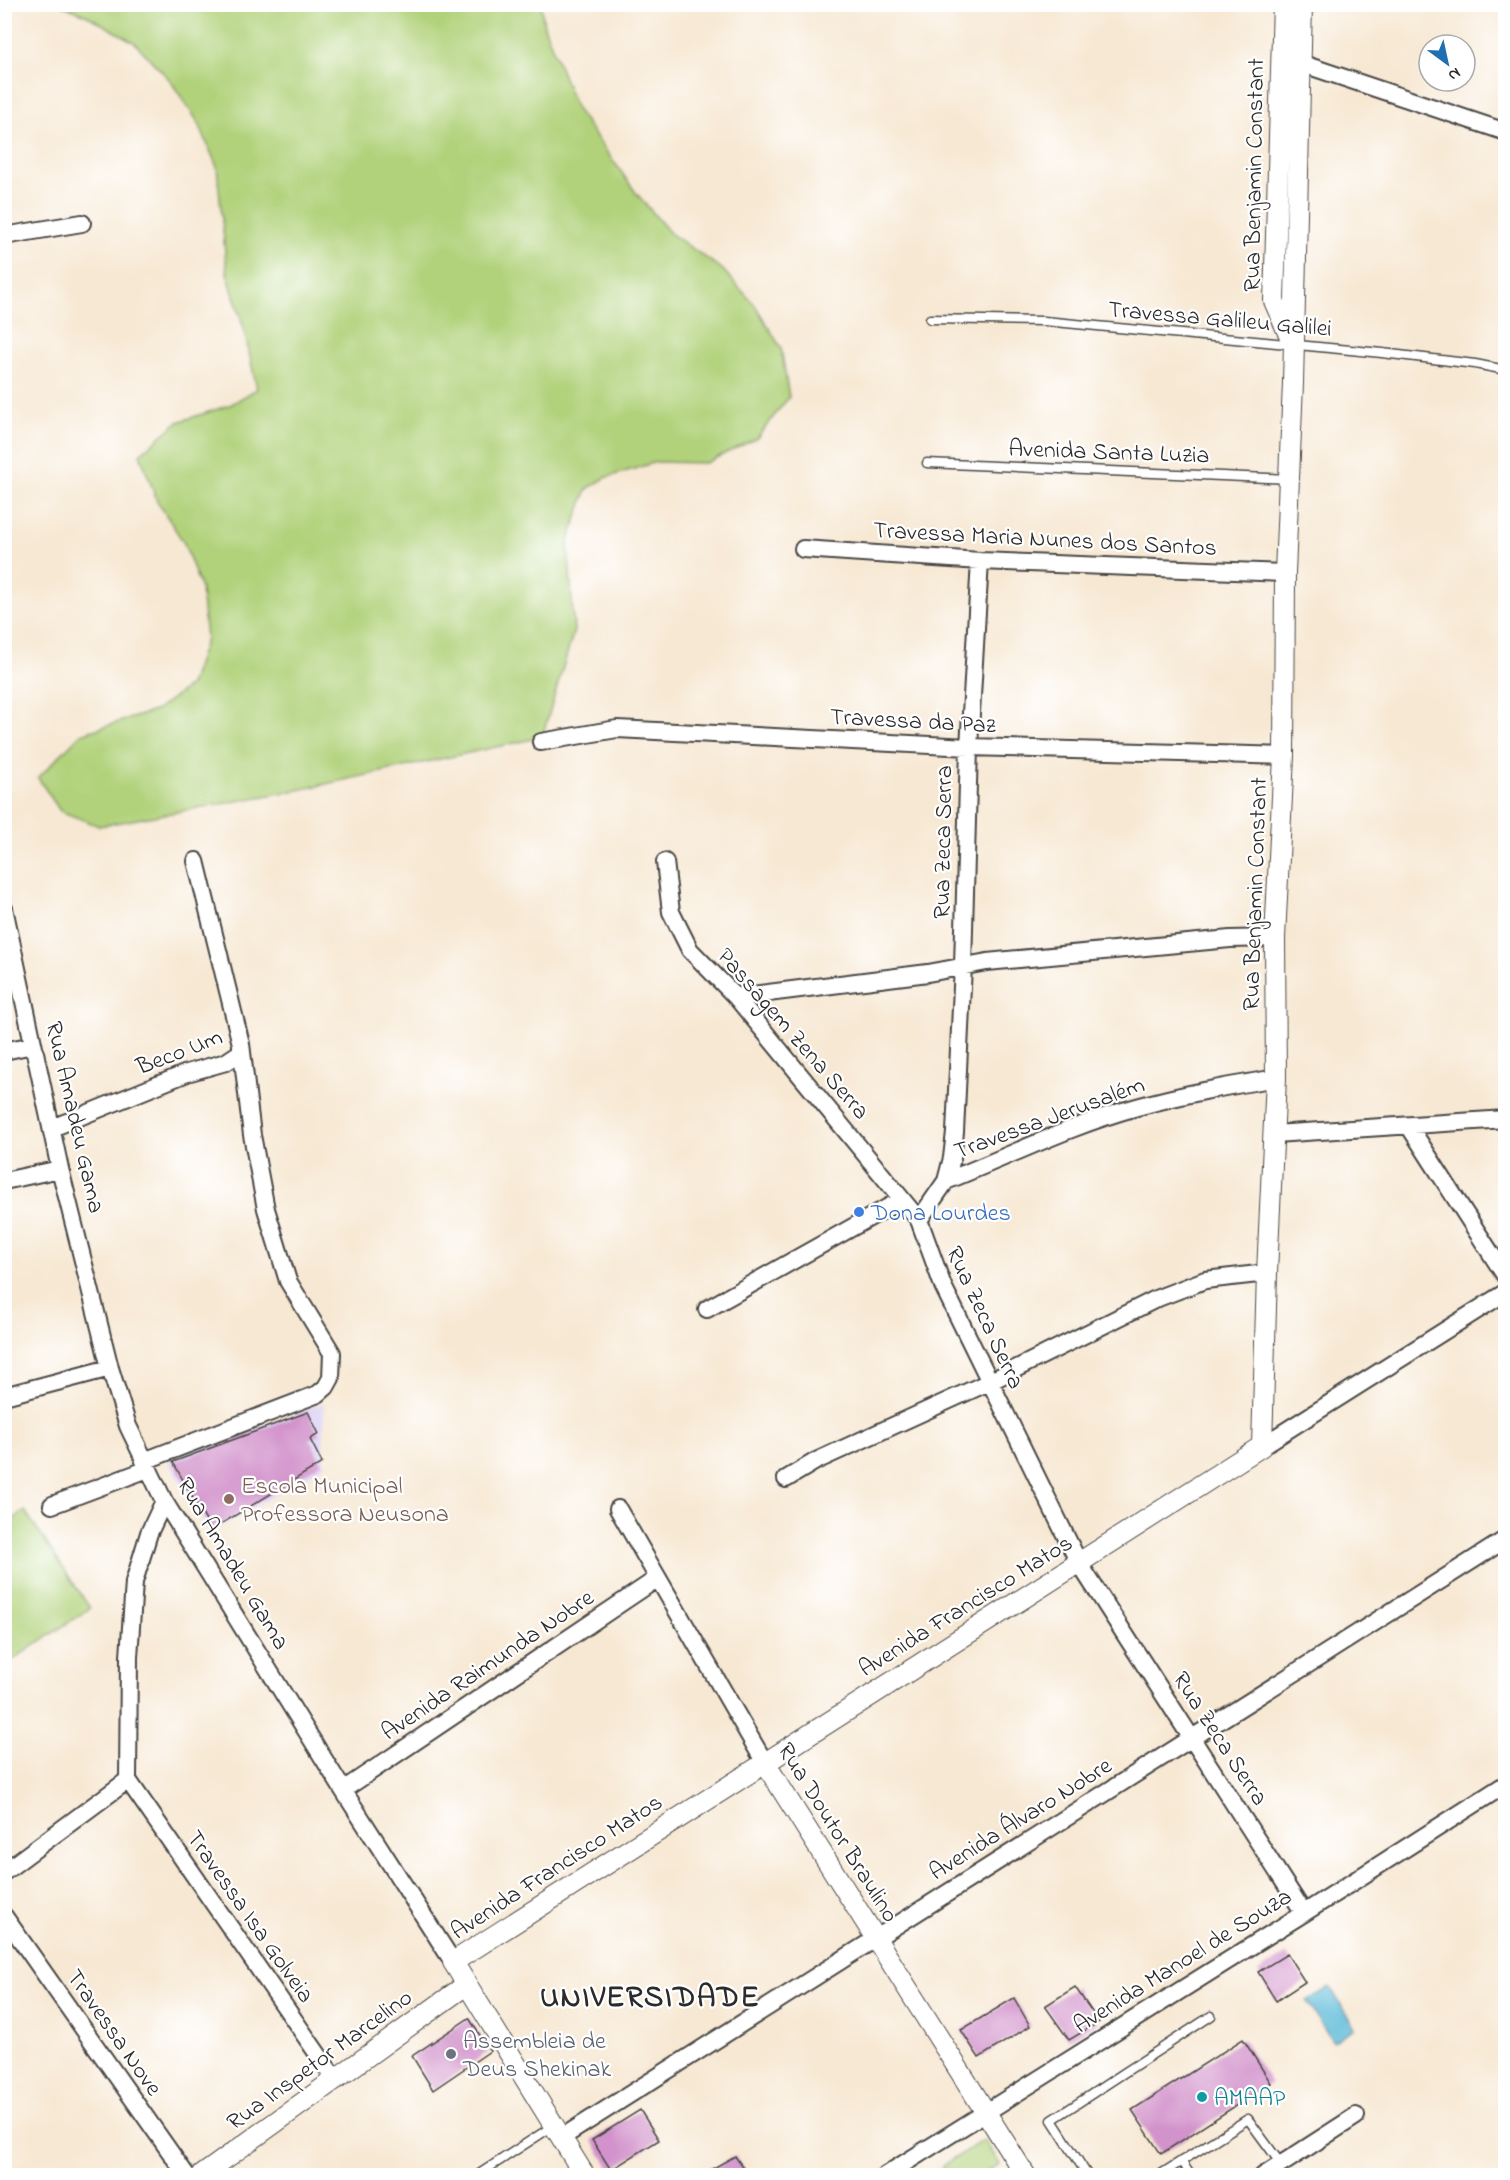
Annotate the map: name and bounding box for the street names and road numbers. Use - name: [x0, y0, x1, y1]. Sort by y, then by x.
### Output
- street label: Rua Benjamin Constant: [1236, 58, 1275, 292]
- street label: Travessa Galileu Galilei: [1106, 293, 1333, 348]
- street label: Avenida Santa Luzia: [1008, 432, 1210, 474]
- street label: Travessa Maria Nunes dos Santos: [872, 514, 1218, 567]
- street label: Travessa da Paz: [829, 701, 998, 744]
- street label: Rua Zeca Serra: [926, 765, 963, 919]
- street label: Rua Benjamin Constant: [1235, 777, 1278, 1012]
- street label: Passagem Zena Serra: [707, 941, 877, 1128]
- street label: Rua Amadeu Gama: [34, 1018, 113, 1217]
- street label: Beco Um: [131, 1021, 228, 1086]
- street label: Travessa Jerusalém: [950, 1069, 1150, 1170]
- street label: Rua Zeca Serra: [935, 1241, 1032, 1395]
- street label: Rua Amadeu Gama: [166, 1471, 297, 1657]
- street label: Avenida Francisco Matos: [852, 1527, 1080, 1687]
- street label: Avenida Raimunda Nobre: [375, 1582, 602, 1750]
- street label: Rua Zeca Serra: [1162, 1665, 1275, 1813]
- street label: Rua Doutor Braulino: [767, 1736, 906, 1930]
- street label: Avenida Álvaro Nobre: [923, 1750, 1120, 1891]
- street label: Avenida Francisco Matos: [444, 1786, 670, 1950]
- street label: Travessa Isa Golveia: [176, 1824, 322, 2011]
- street label: Avenida Manoel de Souza: [1067, 1881, 1299, 2044]
- street label: Travessa Nove: [56, 1963, 170, 2104]
- street label: Rua Inspetor Marcelino: [220, 1981, 421, 2141]

